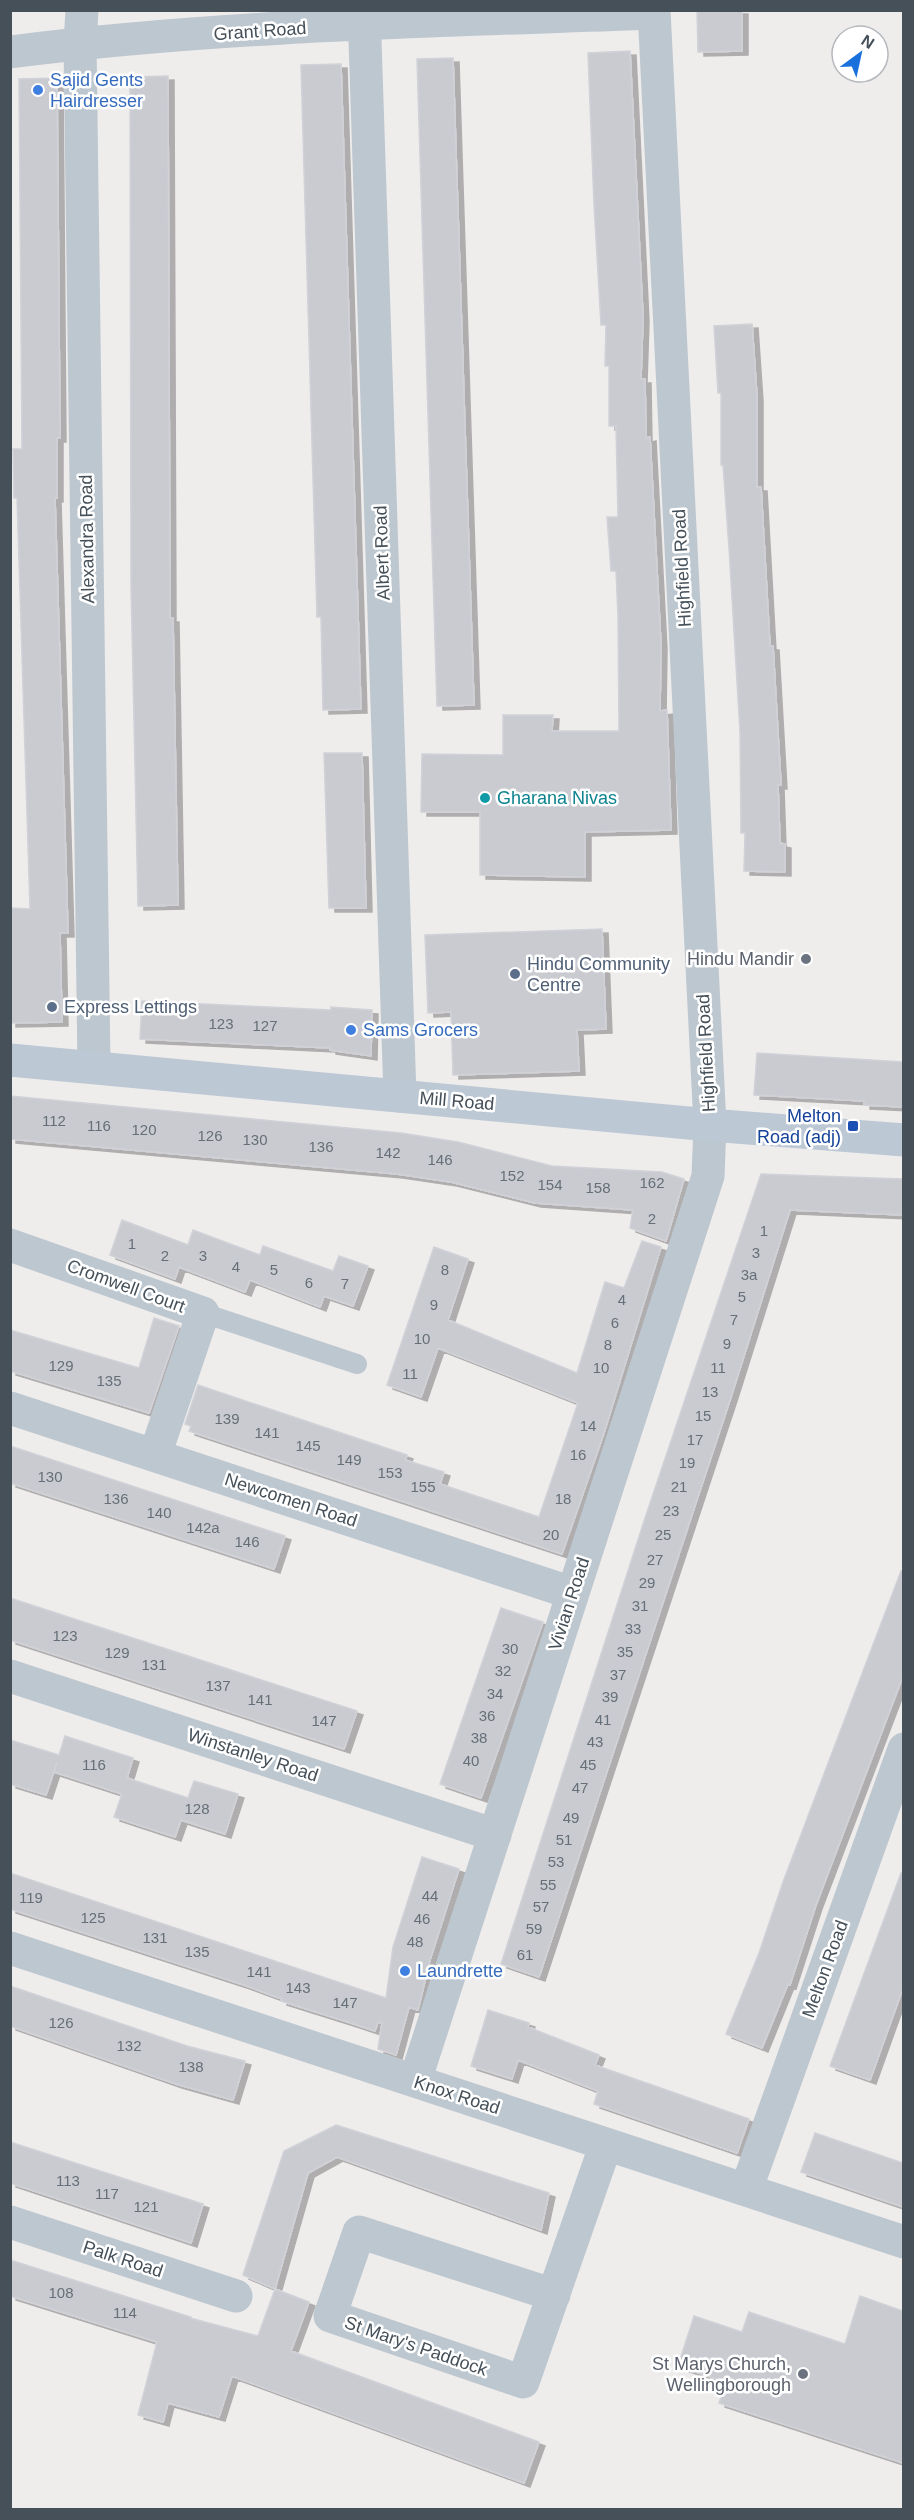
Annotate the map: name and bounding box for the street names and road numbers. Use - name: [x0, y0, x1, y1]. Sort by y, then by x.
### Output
- street label: Grant Road: [213, 18, 307, 44]
- street label: Alexandra Road: [76, 474, 98, 604]
- street label: Albert Road: [370, 505, 394, 601]
- street label: Highfield Road: [669, 509, 695, 627]
- street label: Highfield Road: [693, 994, 719, 1112]
- street label: Mill Road: [419, 1088, 495, 1114]
- street label: Cromwell Court: [64, 1255, 188, 1317]
- street label: Newcomen Road: [222, 1469, 360, 1531]
- street label: Vivian Road: [545, 1555, 593, 1653]
- street label: Winstanley Road: [185, 1724, 321, 1786]
- street label: Melton Road: [798, 1918, 852, 2020]
- street label: Knox Road: [412, 2072, 502, 2118]
- street label: Palk Road: [80, 2237, 166, 2281]
- street label: St Mary's Paddock: [342, 2312, 491, 2380]

